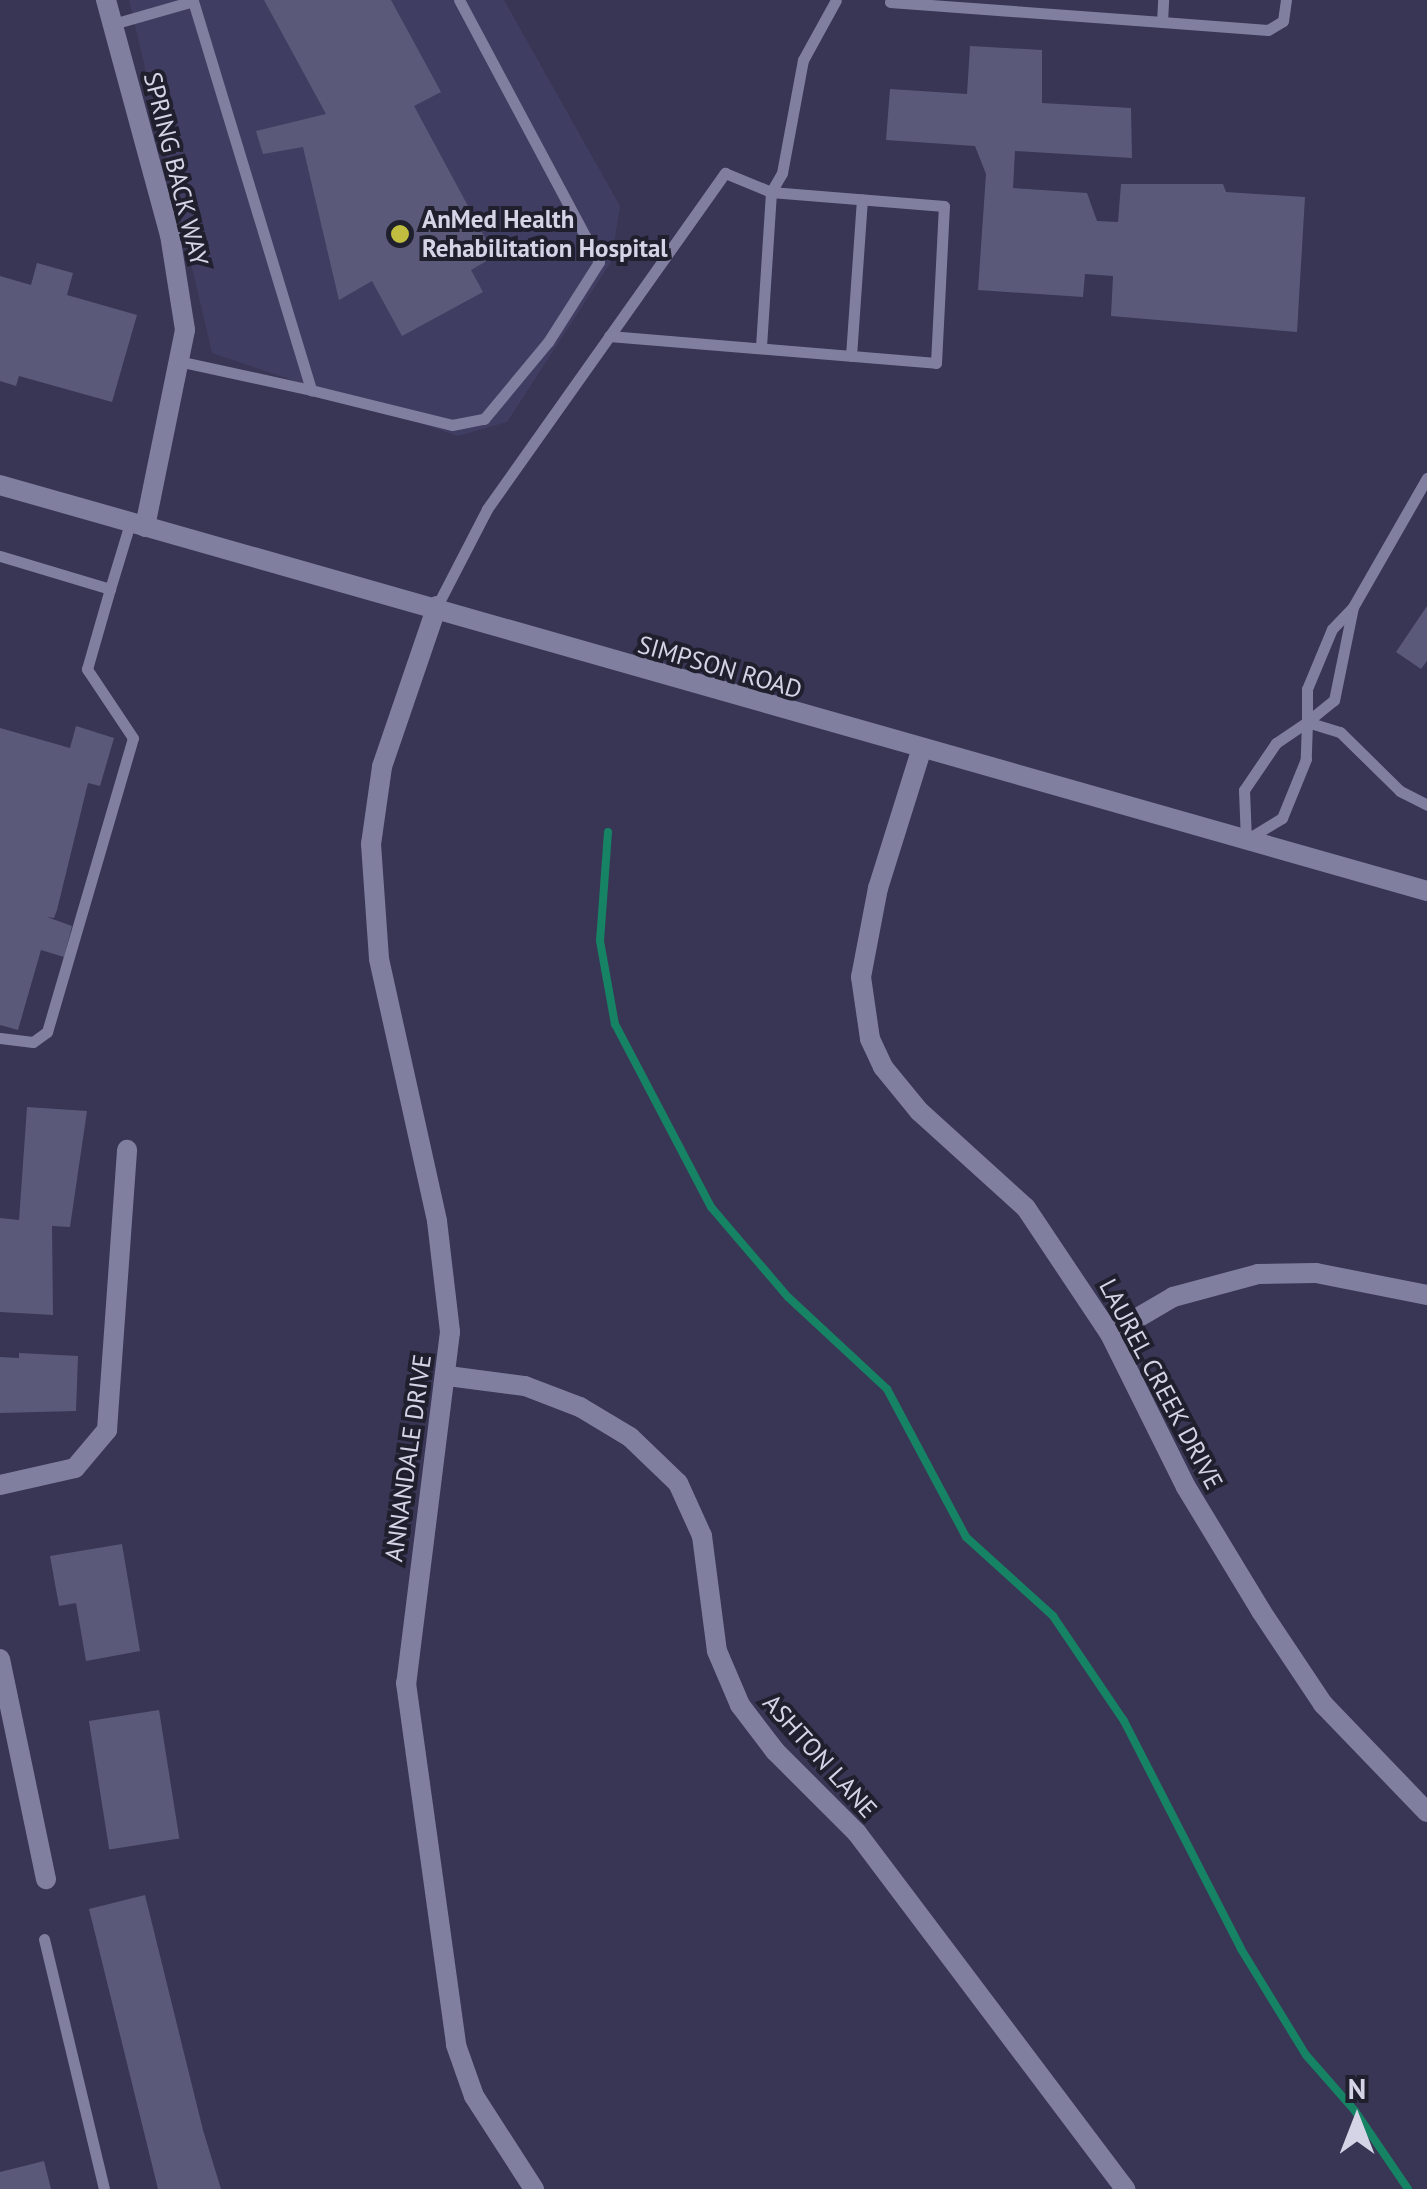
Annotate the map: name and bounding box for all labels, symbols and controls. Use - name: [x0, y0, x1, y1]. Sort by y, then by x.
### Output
- street label: SPRING BACK WAY: [137, 68, 215, 270]
- place label: AnMed Health Rehabilitation Hospital: [422, 205, 668, 264]
- marker: AnMed Health Rehabilitation Hospital: [387, 221, 413, 247]
- street label: SIMPSON ROAD: [634, 629, 806, 705]
- street label: LAUREL CREEK DRIVE: [1092, 1273, 1230, 1495]
- street label: ANNANDALE DRIVE: [379, 1352, 437, 1564]
- street label: ASHTON LANE: [757, 1688, 883, 1824]
- north arrow: [1307, 2069, 1407, 2169]
- text: N: [1348, 2070, 1366, 2107]

